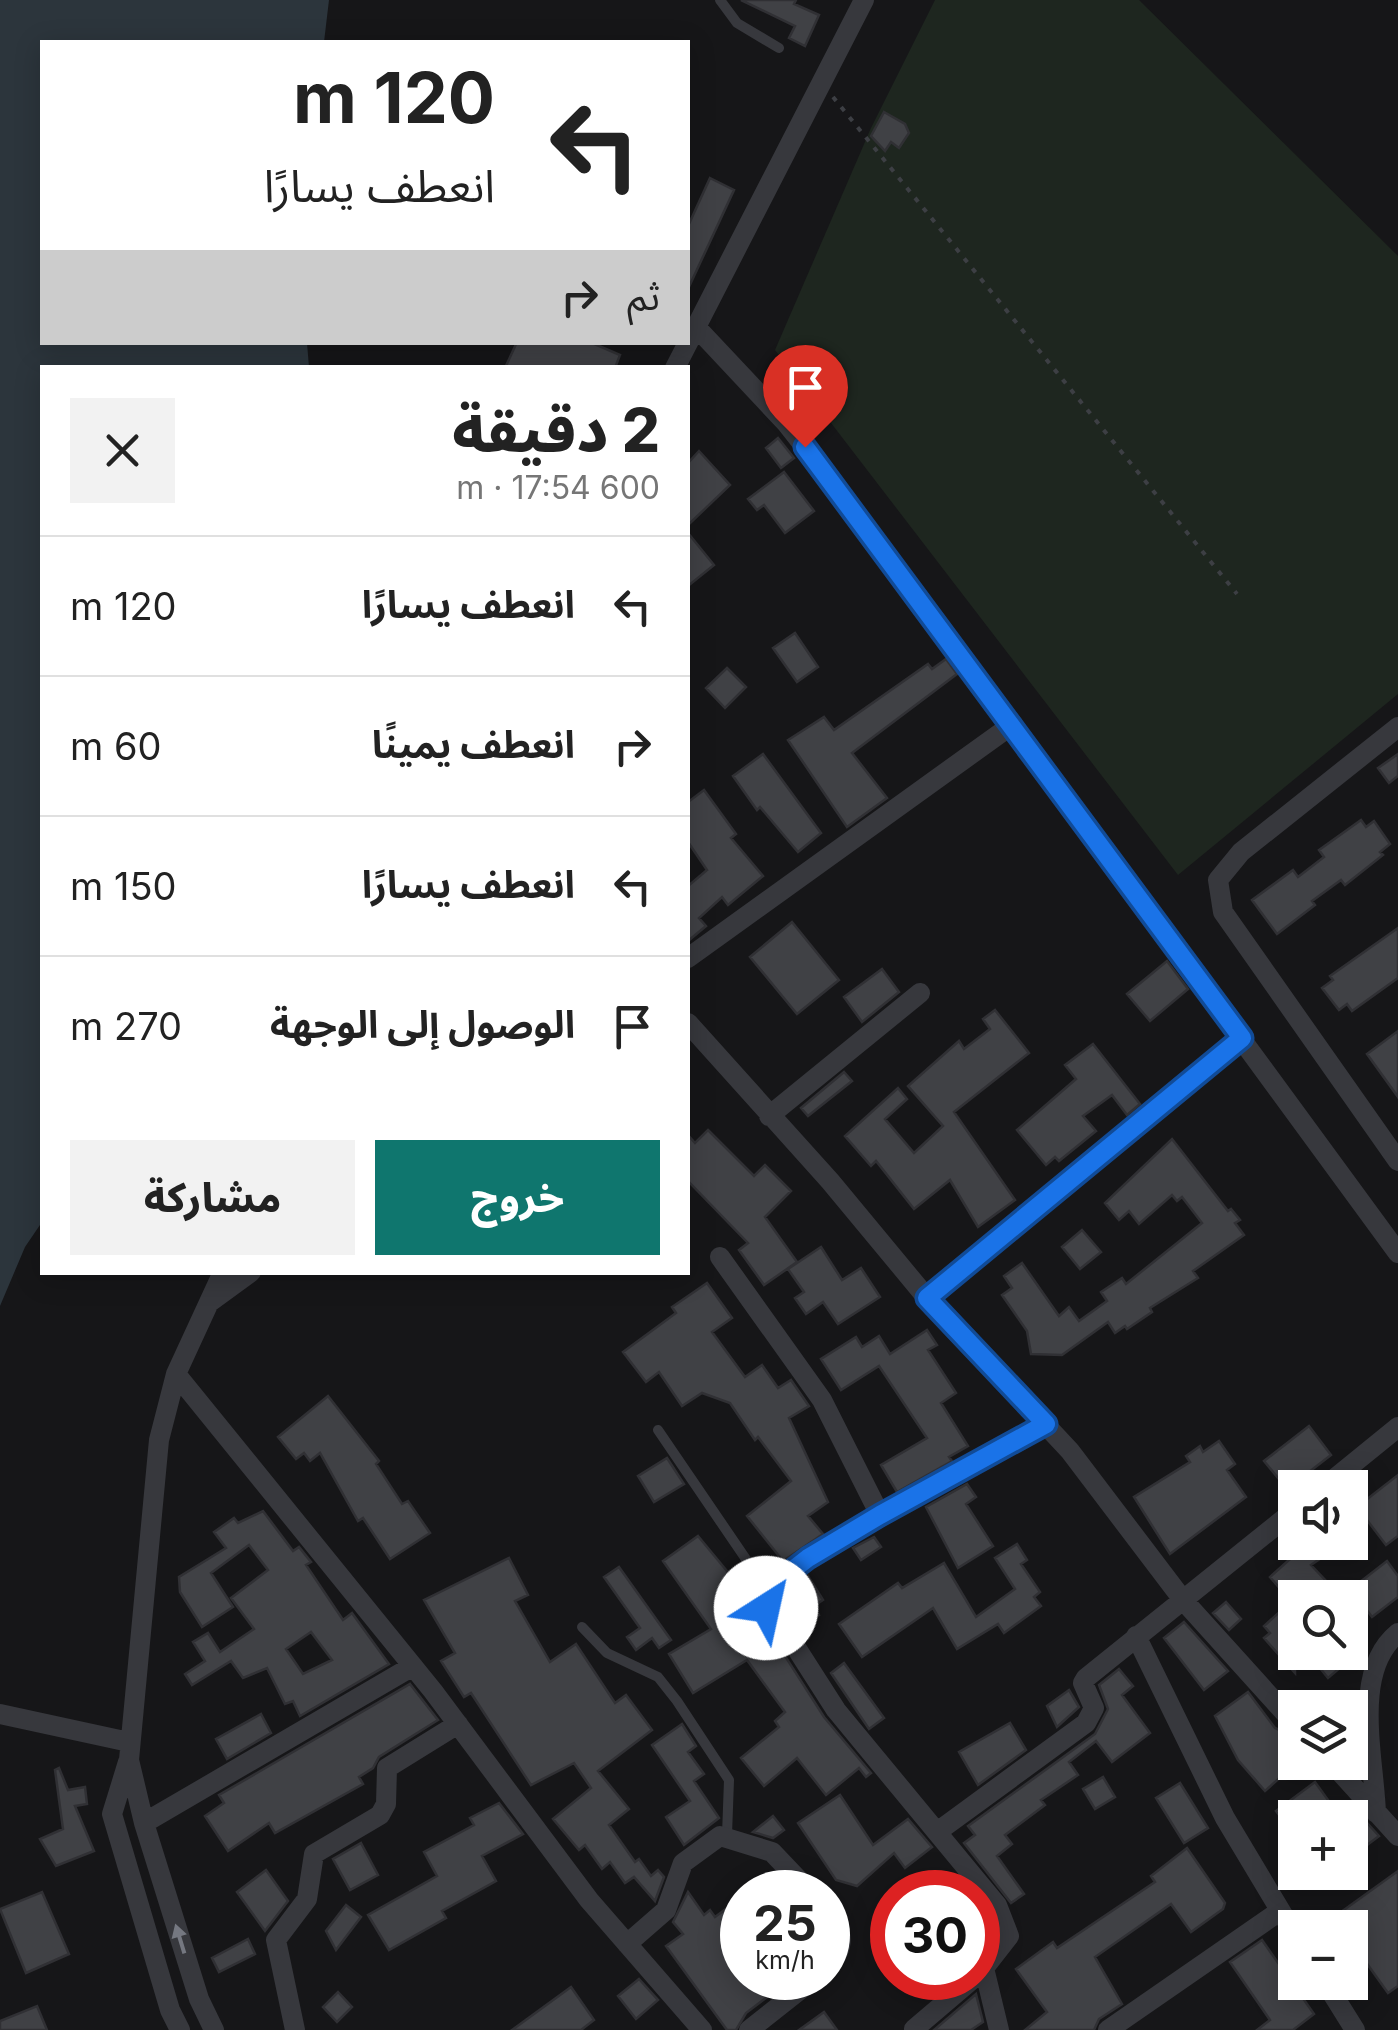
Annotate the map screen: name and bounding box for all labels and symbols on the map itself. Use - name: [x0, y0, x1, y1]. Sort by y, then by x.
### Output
- pin: [763, 345, 848, 448]
- position arrow: [714, 1556, 818, 1660]
- speed limit sign: 30: [870, 1870, 1000, 2000]
- one-way arrow: [172, 1923, 187, 1953]

